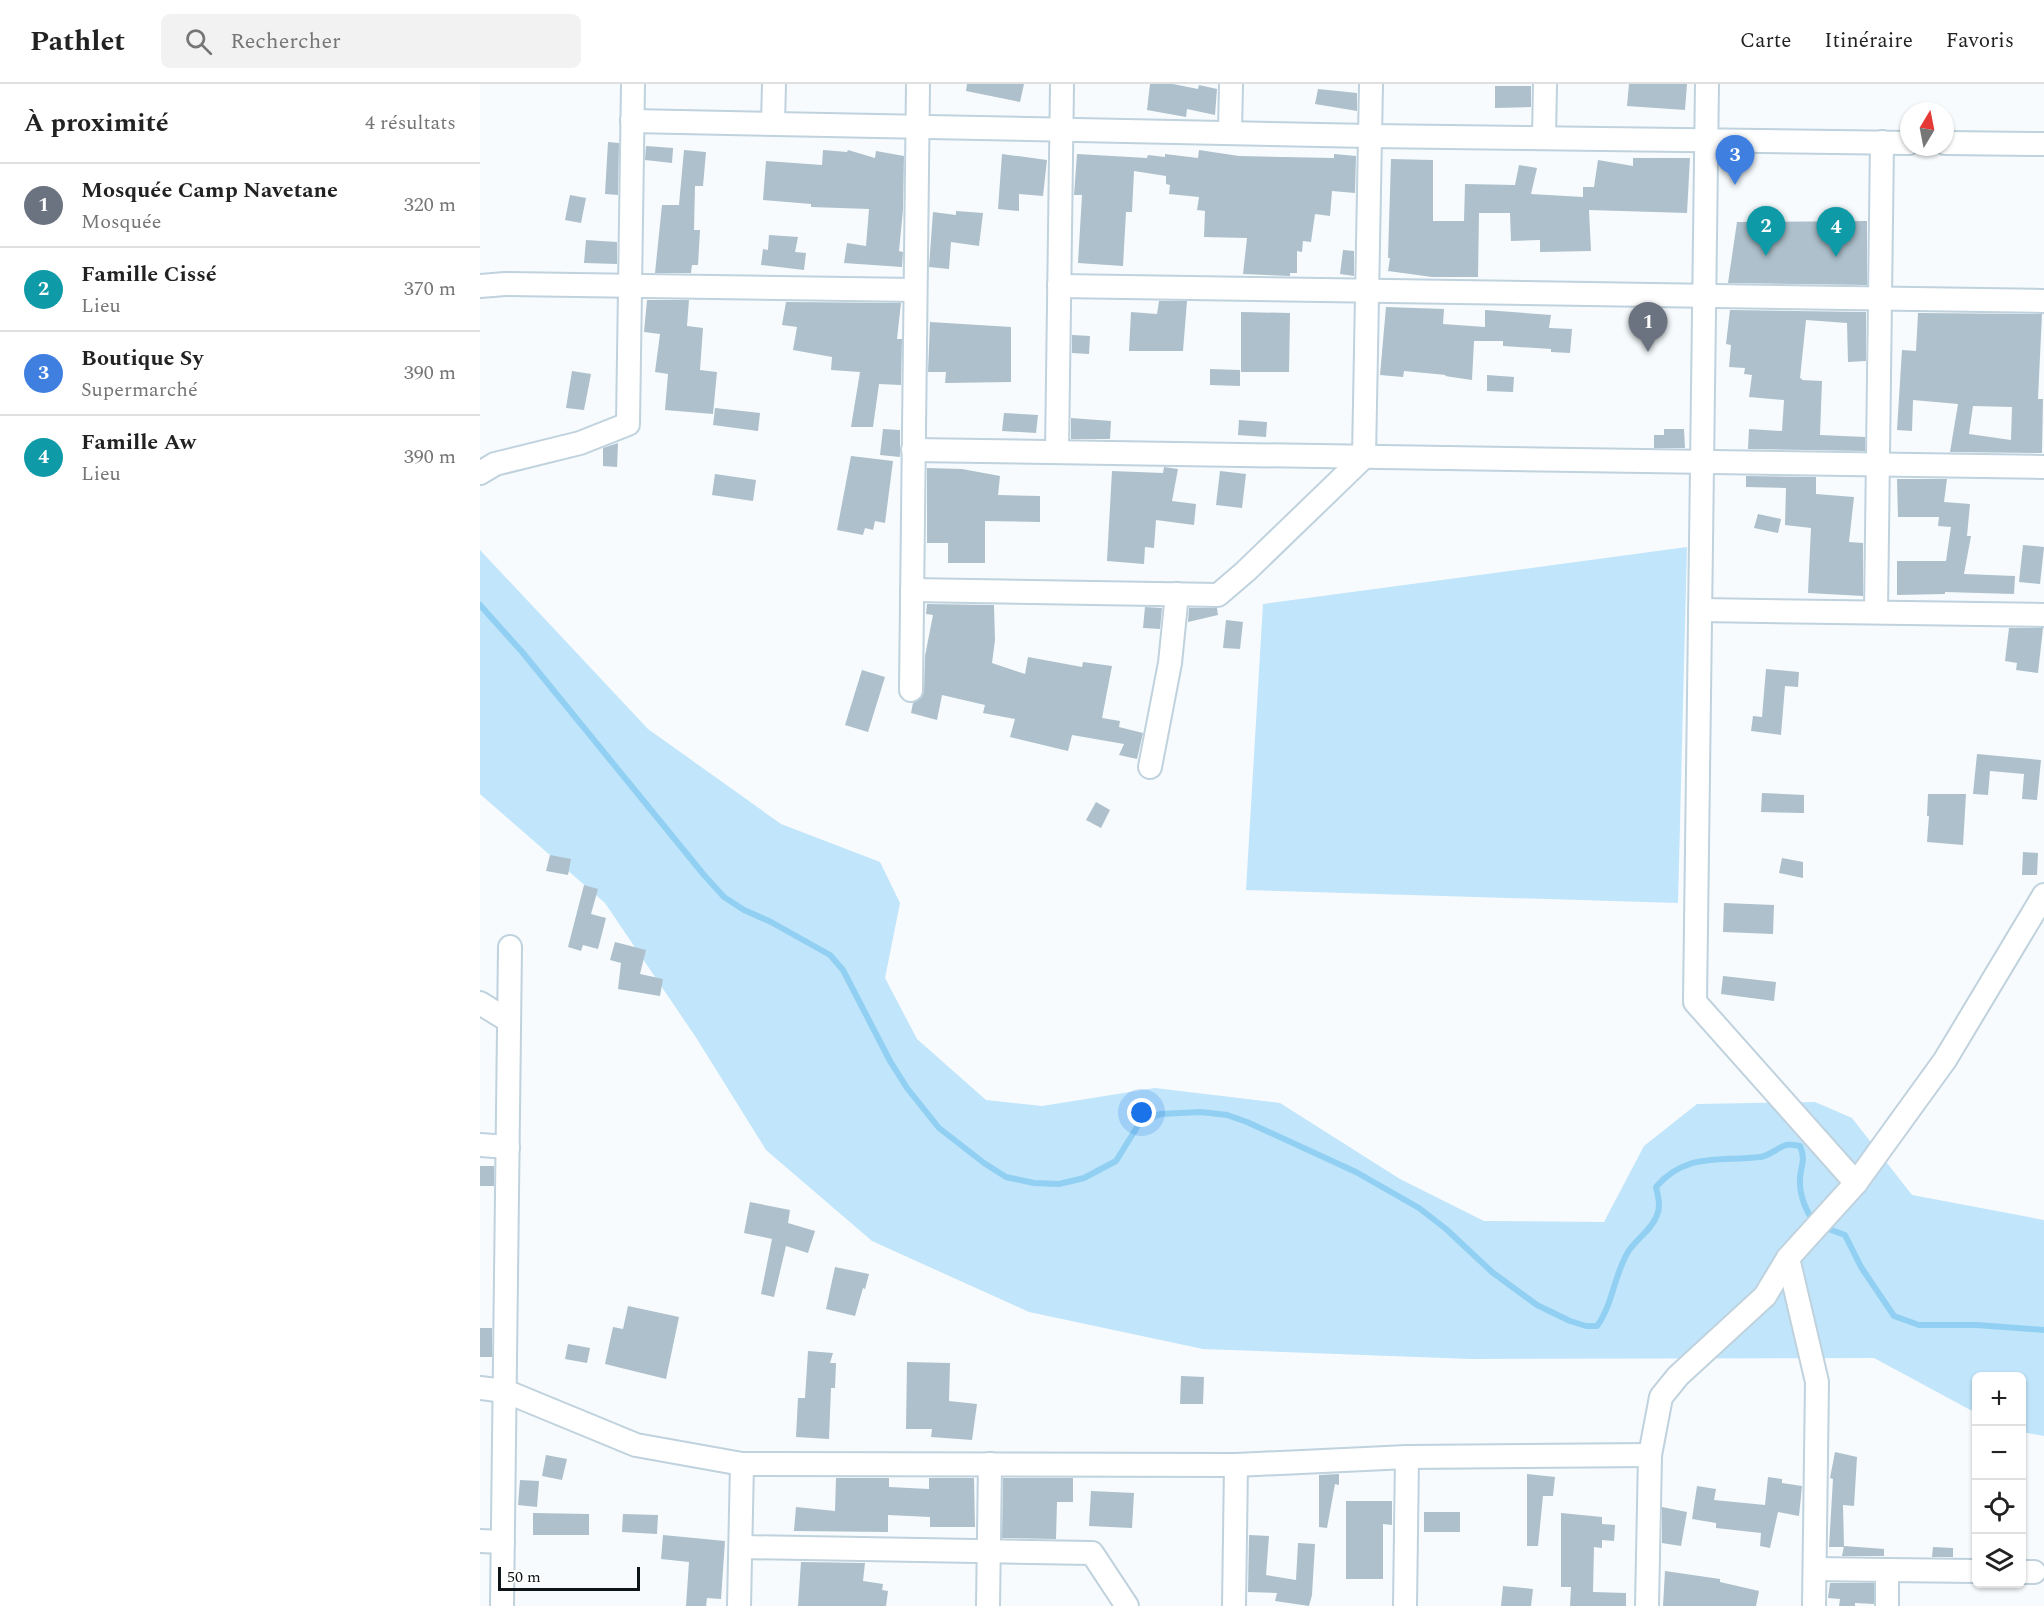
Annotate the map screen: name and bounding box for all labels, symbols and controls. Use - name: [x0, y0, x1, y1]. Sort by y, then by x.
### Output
- search box: [161, 14, 581, 68]
- text: Pathlet: [30, 20, 125, 63]
- icon: search: [182, 25, 215, 58]
- text: Rechercher: [230, 25, 341, 58]
- text: Carte: [1740, 25, 1791, 57]
- text: Itinéraire: [1824, 25, 1913, 57]
- text: Favoris: [1946, 25, 2014, 57]
- north arrow: [1900, 102, 1954, 156]
- text: À proximité: [24, 103, 169, 143]
- text: 4 résultats: [365, 108, 456, 138]
- pin: 3: [1716, 135, 1754, 185]
- text: Mosquée Camp Navetane: [81, 174, 338, 207]
- text: 1: [38, 190, 49, 220]
- text: 320 m: [404, 190, 456, 220]
- pin: 2: [1746, 206, 1786, 256]
- text: Mosquée: [81, 207, 161, 237]
- pin: 4: [1816, 208, 1856, 257]
- text: Famille Cissé: [81, 258, 217, 291]
- text: 2: [38, 274, 49, 304]
- text: 370 m: [404, 274, 456, 304]
- text: Lieu: [81, 291, 121, 321]
- pin: 1: [1628, 302, 1668, 352]
- text: Boutique Sy: [81, 342, 203, 375]
- text: 3: [38, 358, 49, 388]
- text: 390 m: [404, 358, 456, 388]
- text: Supermarché: [81, 375, 198, 405]
- text: Famille Aw: [81, 426, 196, 459]
- text: 4: [38, 442, 49, 472]
- text: 390 m: [404, 442, 456, 472]
- text: Lieu: [81, 459, 121, 489]
- your location: [1127, 1098, 1156, 1127]
- map controls: [1972, 1372, 2026, 1588]
- button: +: [1972, 1372, 2026, 1426]
- button: −: [1972, 1426, 2026, 1480]
- button: locate: [1972, 1480, 2026, 1534]
- button: layers: [1972, 1534, 2026, 1588]
- scale bar: [498, 1564, 640, 1592]
- text: 50 m: [507, 1565, 541, 1589]

